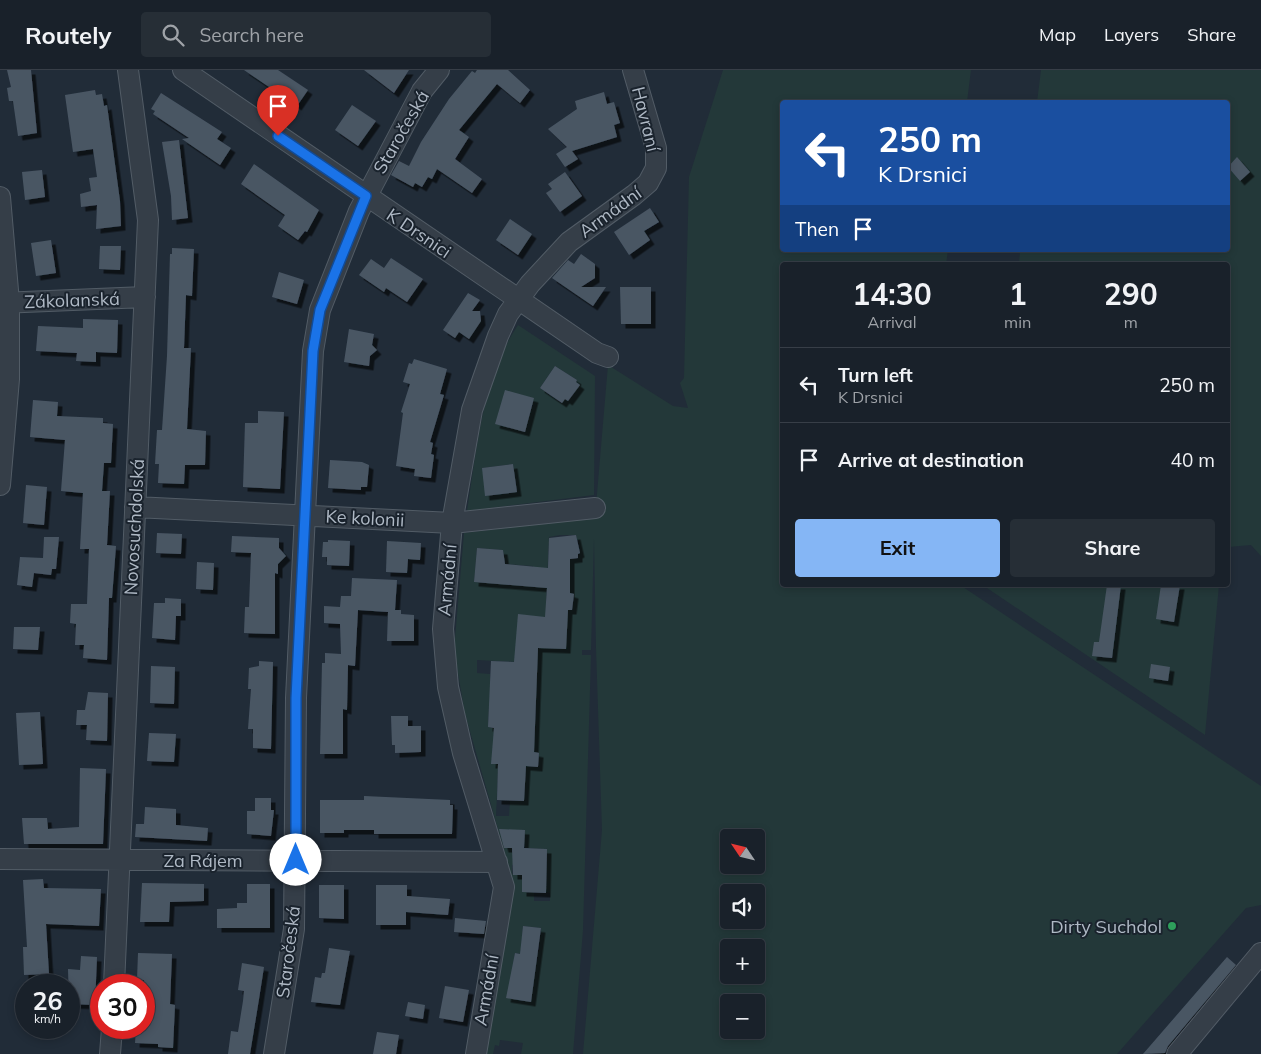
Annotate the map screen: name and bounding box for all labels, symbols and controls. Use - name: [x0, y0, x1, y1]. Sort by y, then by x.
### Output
- search box: [141, 12, 491, 57]
- text: Routely: [25, 20, 111, 50]
- icon: search: [159, 21, 187, 49]
- text: Search here: [199, 23, 304, 47]
- text: Map: [1039, 23, 1076, 46]
- text: Layers: [1104, 23, 1159, 46]
- text: Share: [1187, 23, 1236, 46]
- street label: Havraní: [627, 84, 666, 156]
- pin: [257, 85, 299, 136]
- street label: Staročeská: [368, 86, 434, 178]
- icon: arrive: [264, 92, 292, 120]
- text: 250 m: [878, 117, 982, 161]
- icon: left: [795, 120, 860, 185]
- text: K Drsnici: [878, 160, 967, 188]
- street label: Armádní: [574, 181, 647, 242]
- street label: K Drsnici: [382, 203, 456, 263]
- icon: arrive: [849, 215, 877, 243]
- text: Then: [795, 217, 839, 241]
- text: 14:30: [852, 275, 932, 313]
- text: 1: [1009, 275, 1027, 313]
- text: 290: [1104, 275, 1158, 313]
- street label: Zákolanská: [24, 287, 120, 313]
- text: Arrival: [868, 312, 917, 332]
- text: min: [1004, 312, 1031, 332]
- text: m: [1124, 312, 1138, 332]
- text: Turn left: [838, 363, 913, 387]
- icon: left: [795, 371, 823, 399]
- text: 250 m: [1159, 373, 1215, 397]
- text: K Drsnici: [838, 387, 903, 407]
- icon: arrive: [795, 446, 823, 474]
- text: Arrive at destination: [838, 448, 1024, 472]
- text: 40 m: [1171, 448, 1215, 472]
- street label: Novosuchdolská: [119, 458, 149, 596]
- street label: Ke kolonii: [325, 504, 405, 532]
- button: Exit: [795, 519, 1000, 577]
- button: Share: [1010, 519, 1215, 577]
- street label: Armádní: [432, 541, 462, 617]
- north arrow: [720, 829, 765, 874]
- map controls: [720, 829, 765, 1039]
- position arrow: [269, 833, 321, 885]
- street label: Za Rájem: [163, 849, 243, 872]
- button: sound: [720, 884, 765, 929]
- street label: Staročeská: [271, 905, 305, 999]
- place label: Dirty Suchdol: [1050, 915, 1162, 938]
- marker: Dirty Suchdol: [1166, 920, 1178, 932]
- button: +: [720, 939, 765, 984]
- street label: Armádní: [468, 951, 504, 1027]
- speed limit sign: 30: [90, 974, 155, 1039]
- text: 26: [32, 985, 63, 1016]
- button: −: [720, 994, 765, 1039]
- text: km/h: [34, 1011, 61, 1026]

